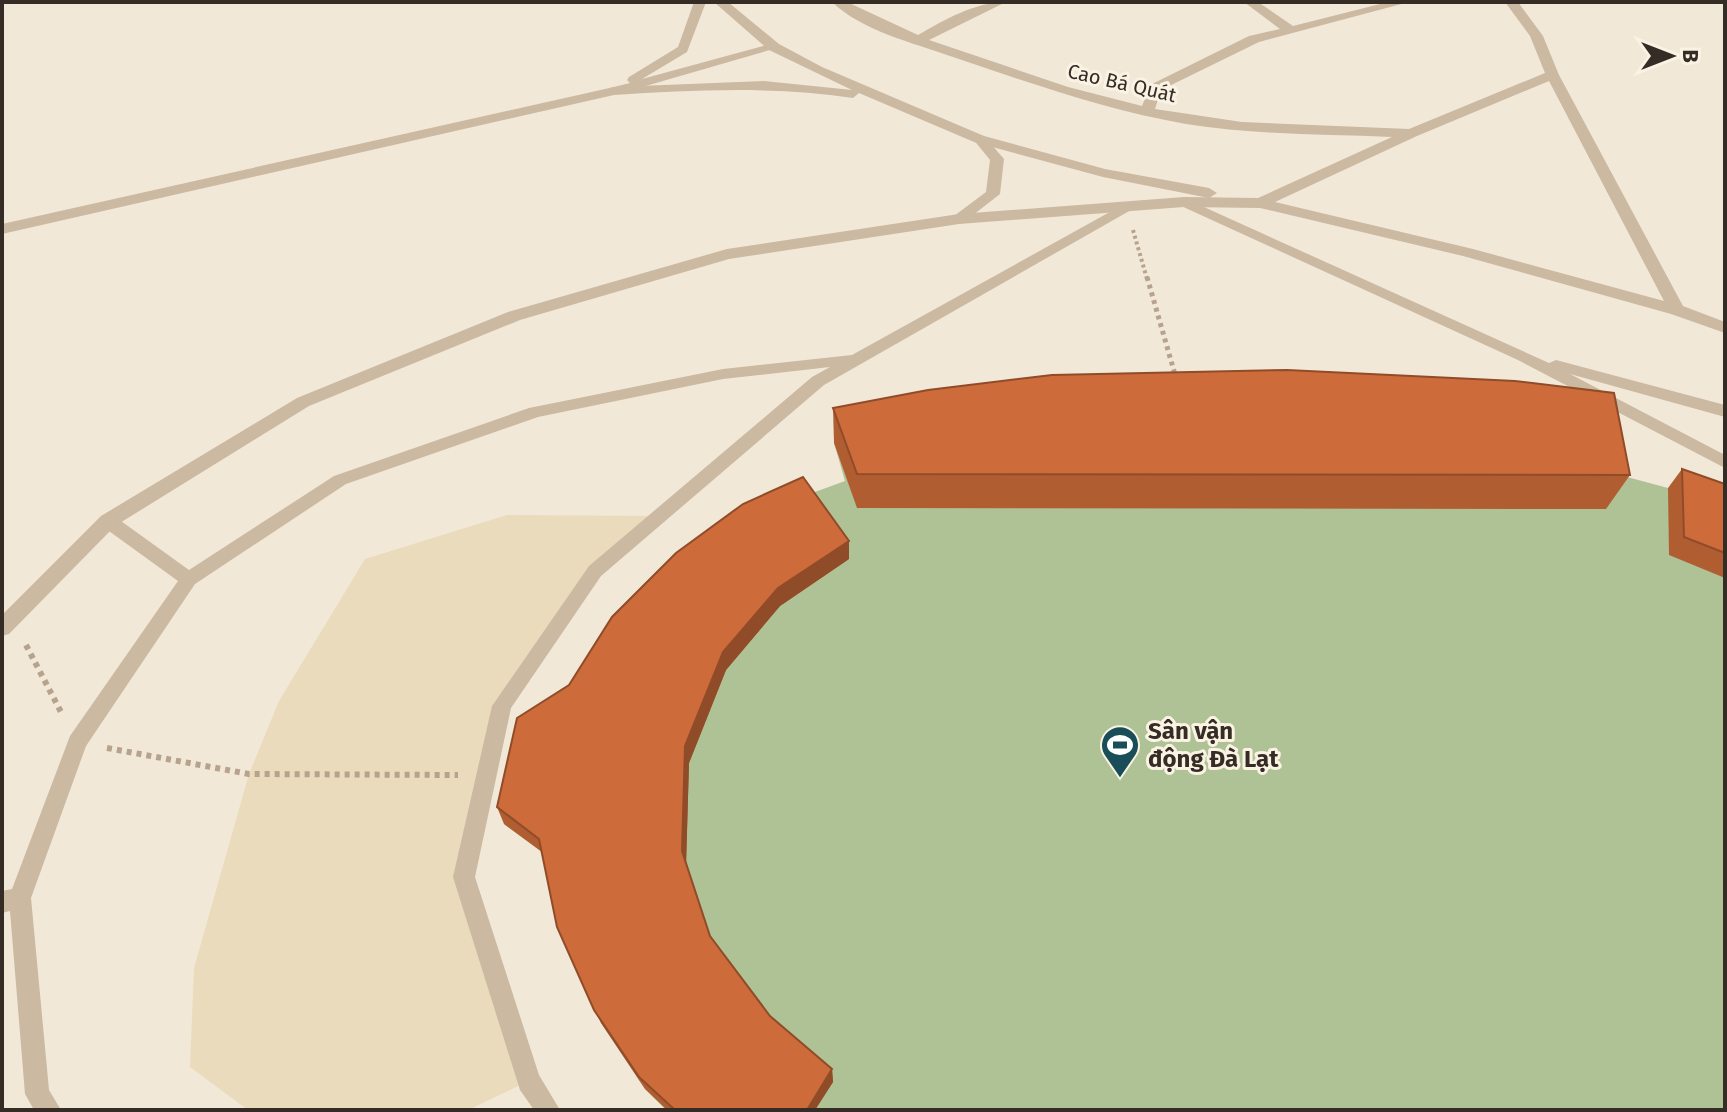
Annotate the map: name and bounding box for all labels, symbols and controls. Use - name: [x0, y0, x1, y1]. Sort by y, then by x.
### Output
- north arrow: [1631, 16, 1711, 96]
- text: B: [1677, 49, 1704, 63]
- street label: Cao Bá Quát: [1065, 59, 1179, 107]
- place label: Sân vận động Đà Lạt: [1148, 717, 1279, 773]
- sports icon: Sân vận động Đà Lạt: [1099, 724, 1141, 779]

